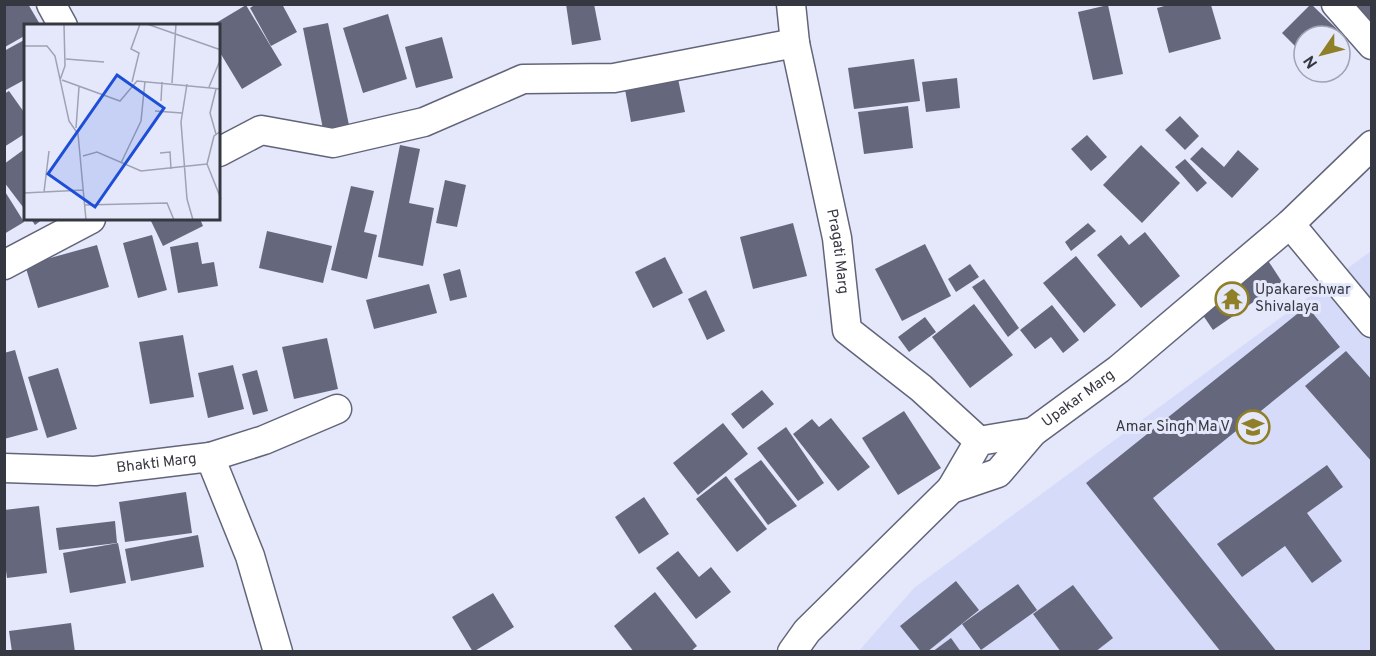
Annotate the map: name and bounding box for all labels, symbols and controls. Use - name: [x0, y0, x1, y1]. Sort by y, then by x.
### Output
- inset map: [24, 24, 220, 220]
- north arrow: [1292, 24, 1352, 84]
- text: N: [1300, 51, 1323, 72]
- street label: Pragati Marg: [821, 207, 853, 295]
- temple icon: Upakareshwar Shivalaya: [1214, 281, 1250, 317]
- place label: Upakareshwar Shivalaya: [1255, 281, 1351, 317]
- street label: Upakar Marg: [1038, 366, 1119, 432]
- school or university icon: Amar Singh Ma V: [1235, 409, 1271, 445]
- place label: Amar Singh Ma V: [1116, 418, 1230, 437]
- street label: Bhakti Marg: [115, 449, 198, 478]

